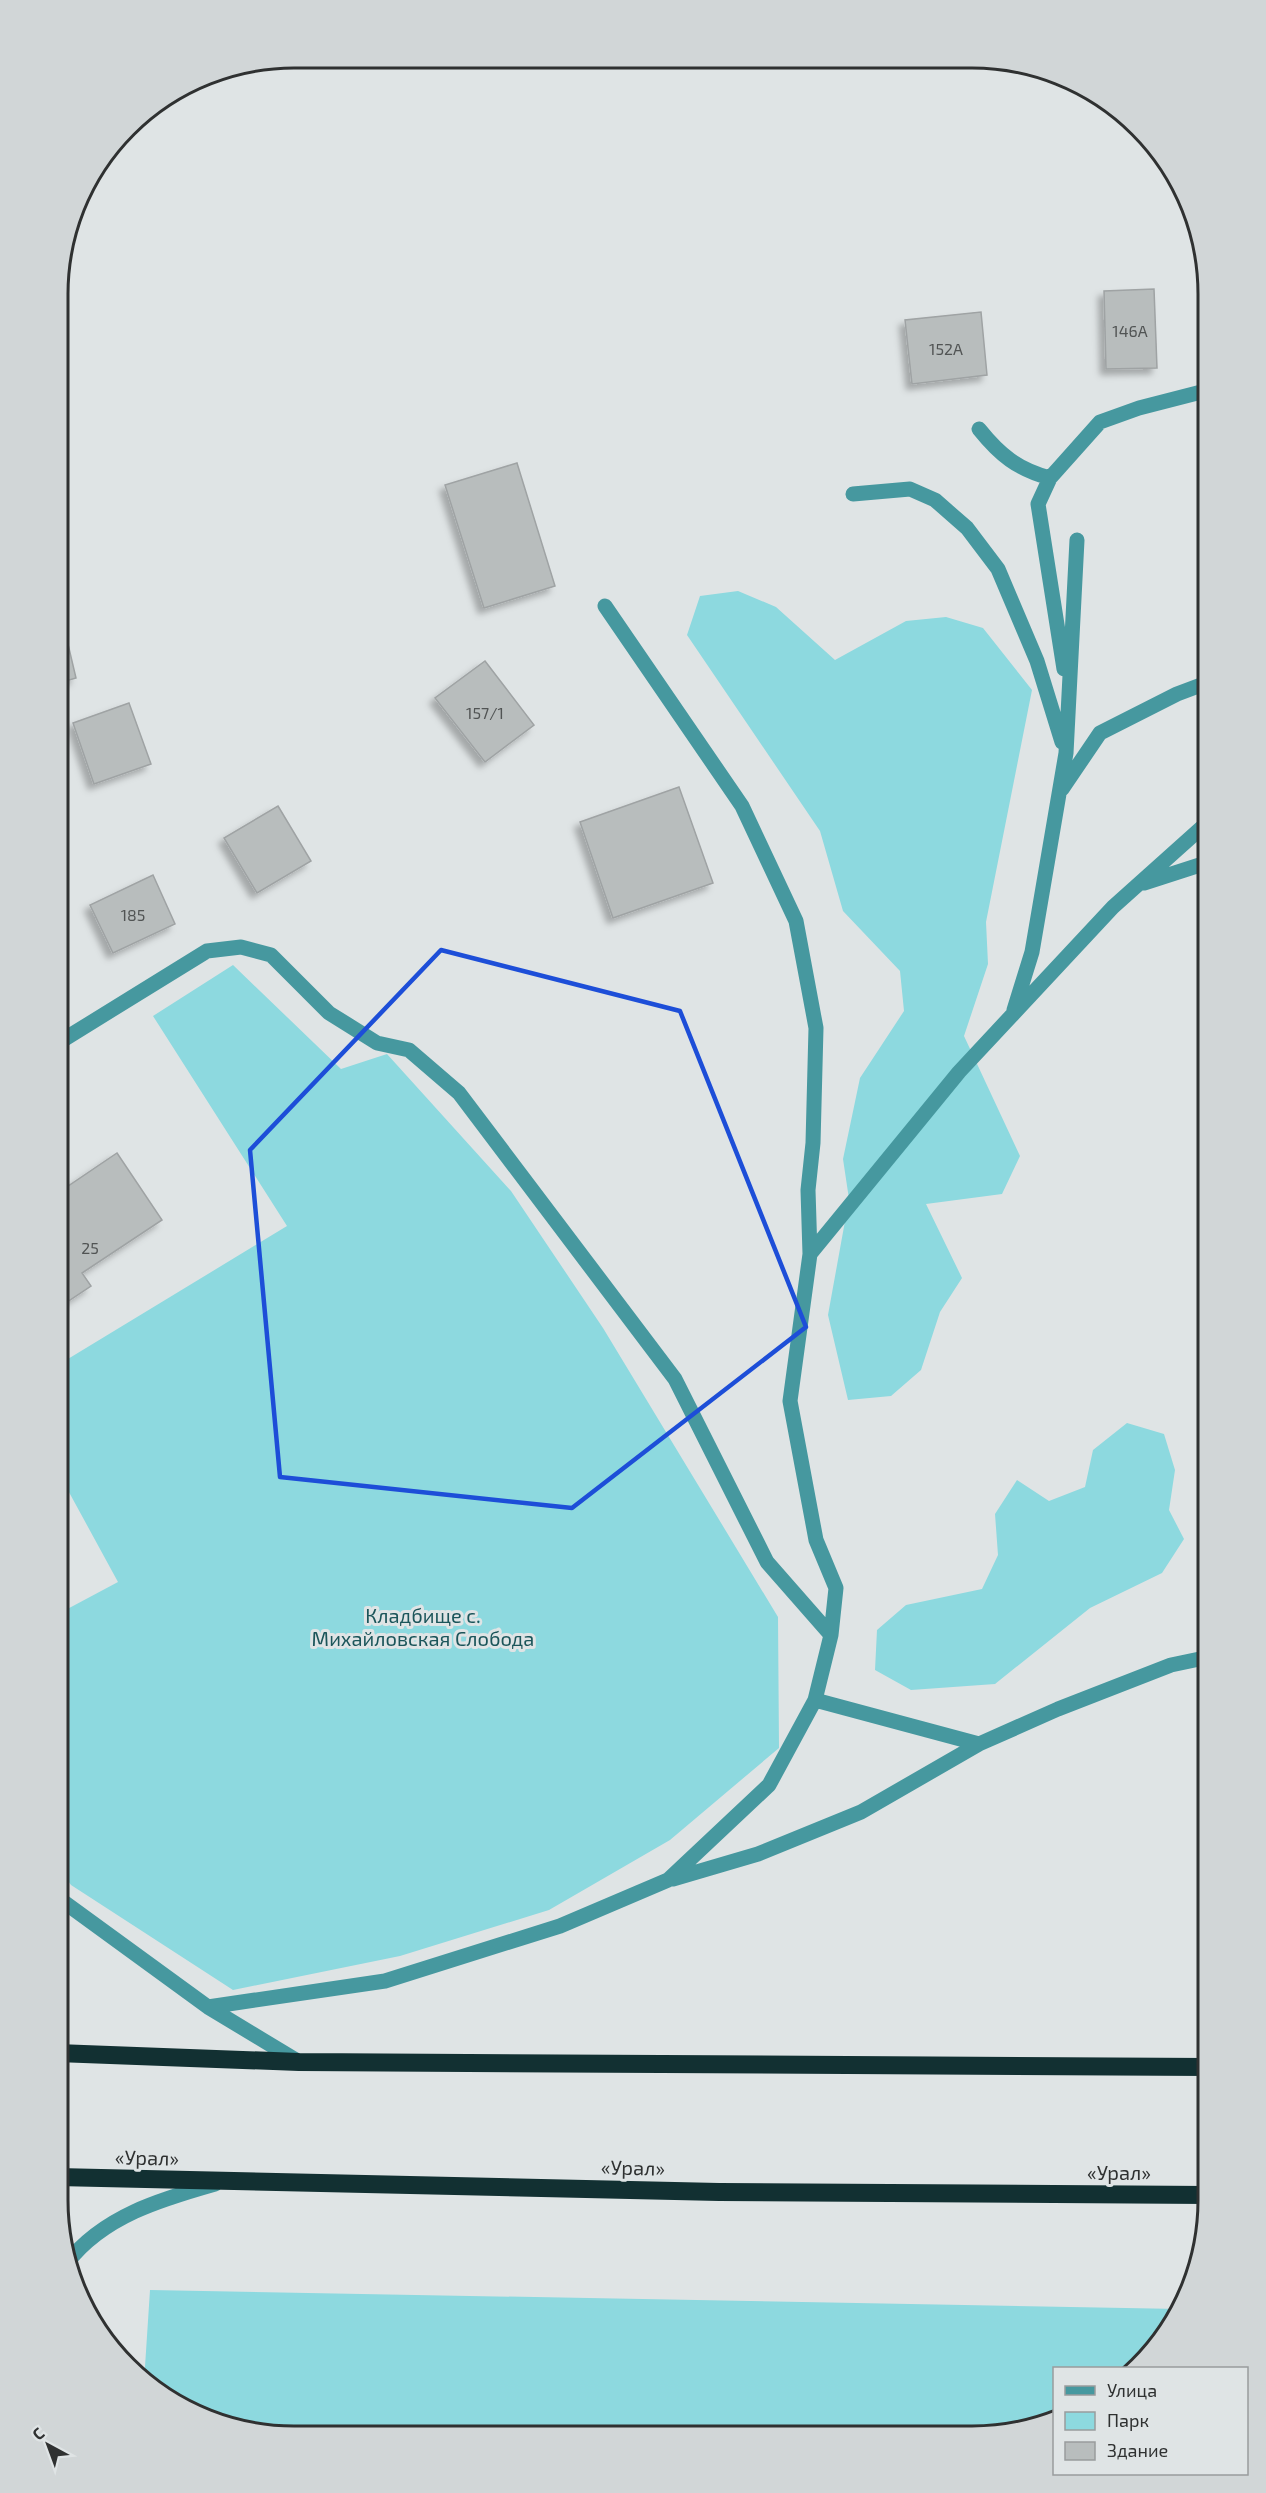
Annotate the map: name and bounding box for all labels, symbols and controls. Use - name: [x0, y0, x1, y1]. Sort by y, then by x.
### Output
- house number: 146А: [1112, 321, 1148, 340]
- house number: 152А: [929, 339, 963, 358]
- house number: 157/1: [466, 703, 504, 722]
- house number: 185: [121, 905, 145, 924]
- house number: 25: [81, 1238, 99, 1257]
- park label: Кладбище с. Михайловская Слобода: [312, 1603, 534, 1650]
- street label: «Урал»: [115, 2144, 179, 2170]
- street label: «Урал»: [601, 2154, 665, 2180]
- street label: «Урал»: [1087, 2160, 1151, 2184]
- legend: [1053, 2367, 1248, 2475]
- text: Улица: [1107, 2379, 1157, 2401]
- text: Парк: [1107, 2409, 1149, 2431]
- north arrow: [18, 2415, 78, 2475]
- text: С: [28, 2423, 48, 2444]
- text: Здание: [1107, 2439, 1168, 2461]

